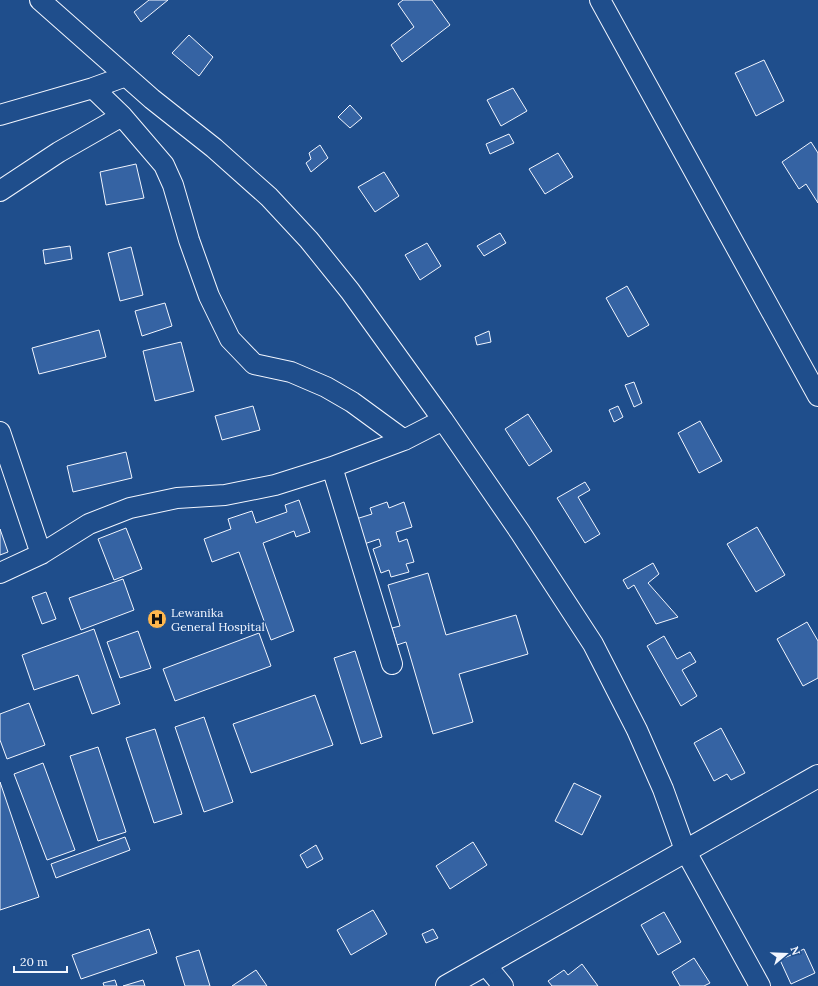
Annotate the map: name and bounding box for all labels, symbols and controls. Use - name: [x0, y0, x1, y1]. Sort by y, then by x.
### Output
- place label: Lewanika General Hospital: [171, 605, 265, 634]
- hospital icon: Lewanika General Hospital: [146, 608, 168, 630]
- north arrow: [766, 934, 806, 974]
- text: N: [787, 944, 804, 958]
- scale bar: [14, 948, 67, 974]
- text: 20 m: [20, 954, 48, 969]

